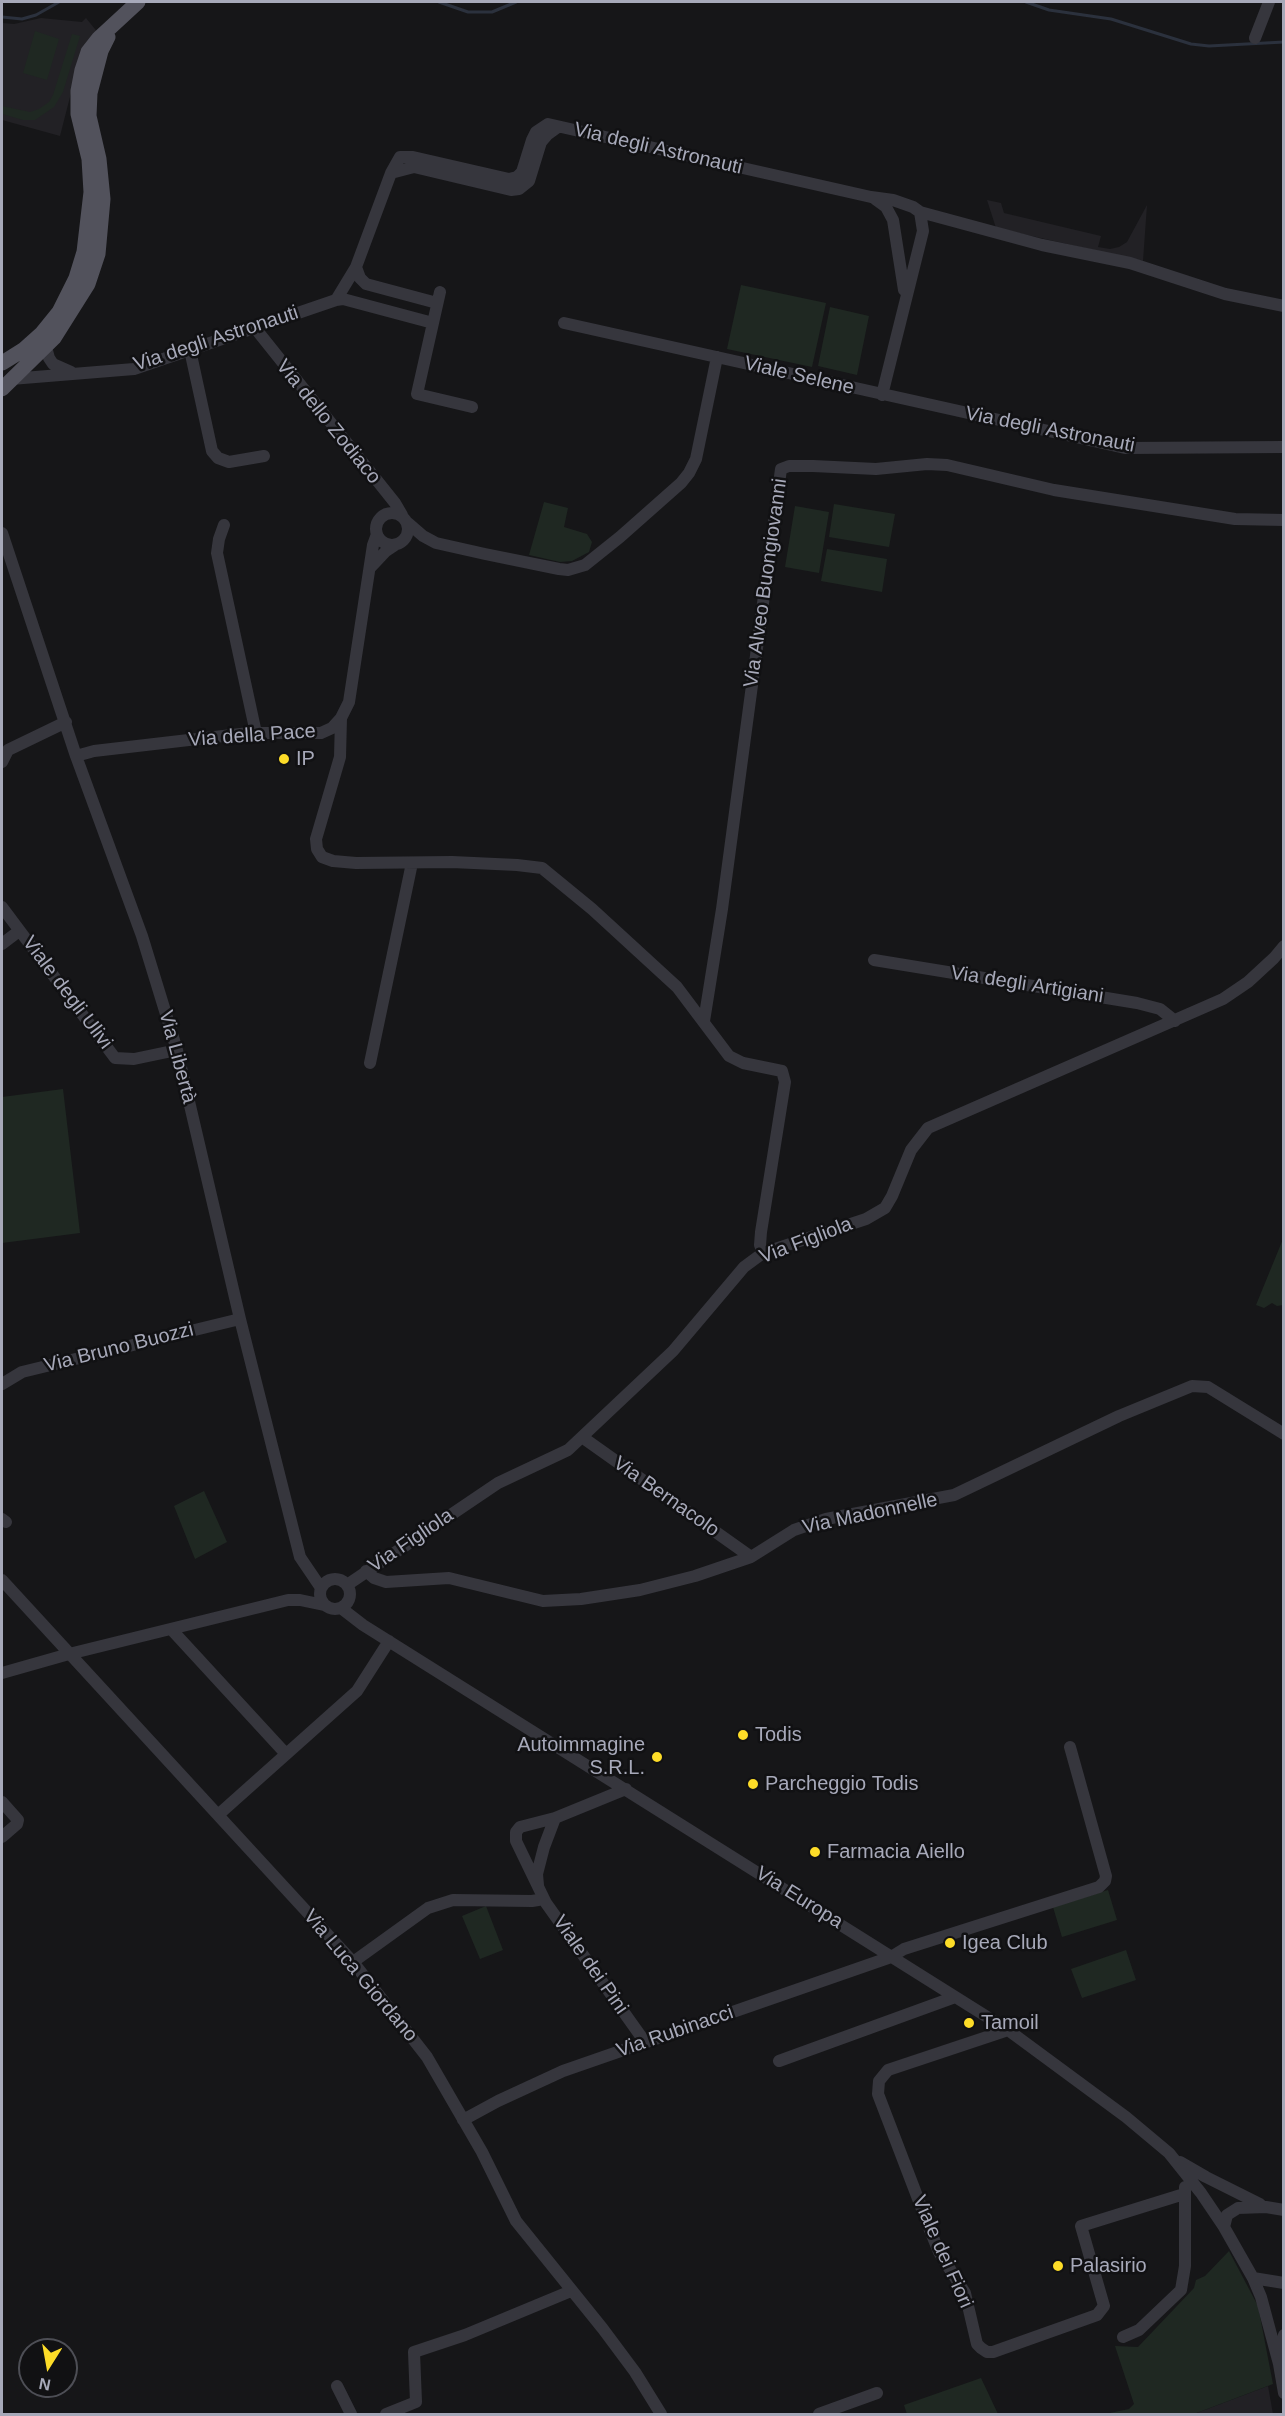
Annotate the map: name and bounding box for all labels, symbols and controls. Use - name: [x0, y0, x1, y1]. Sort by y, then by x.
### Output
- street label: Via degli Astronauti: [572, 118, 744, 180]
- street label: Via degli Astronauti: [131, 301, 301, 377]
- street label: Viale Selene: [742, 352, 856, 400]
- street label: Via dello Zodiaco: [271, 355, 385, 489]
- street label: Via degli Astronauti: [963, 402, 1137, 458]
- street label: Via Alveo Buongiovanni: [739, 477, 793, 689]
- street label: Via della Pace: [188, 720, 316, 752]
- place label: IP: [296, 747, 315, 771]
- marker: IP: [277, 752, 291, 766]
- street label: Viale degli Ulivi: [17, 932, 117, 1054]
- street label: Via degli Artigiani: [949, 961, 1105, 1009]
- street label: Via Libertà: [153, 1008, 201, 1106]
- street label: Via Figliola: [756, 1212, 856, 1270]
- street label: Via Bruno Buozzi: [42, 1318, 196, 1378]
- street label: Via Bernacolo: [608, 1452, 724, 1542]
- street label: Via Madonnelle: [800, 1488, 940, 1540]
- street label: Via Figliola: [364, 1504, 458, 1578]
- place label: Todis: [755, 1723, 802, 1747]
- marker: Todis: [736, 1728, 750, 1742]
- place label: Autoimmagine S.R.L.: [517, 1733, 645, 1780]
- marker: Autoimmagine S.R.L.: [650, 1750, 664, 1764]
- place label: Parcheggio Todis: [765, 1772, 918, 1796]
- marker: Parcheggio Todis: [746, 1777, 760, 1791]
- place label: Farmacia Aiello: [827, 1840, 965, 1864]
- marker: Farmacia Aiello: [808, 1845, 822, 1859]
- street label: Via Europa: [751, 1862, 847, 1934]
- street label: Via Luca Giordano: [298, 1905, 422, 2047]
- street label: Viale dei Pini: [547, 1911, 633, 2019]
- place label: Igea Club: [962, 1931, 1048, 1955]
- marker: Igea Club: [943, 1936, 957, 1950]
- street label: Via Rubinacci: [613, 2001, 737, 2063]
- place label: Tamoil: [981, 2011, 1039, 2035]
- marker: Tamoil: [962, 2016, 976, 2030]
- street label: Viale dei Fiori: [906, 2192, 978, 2312]
- place label: Palasirio: [1070, 2254, 1147, 2278]
- marker: Palasirio: [1051, 2259, 1065, 2273]
- north arrow: [18, 2338, 78, 2398]
- text: N: [38, 2375, 52, 2394]

